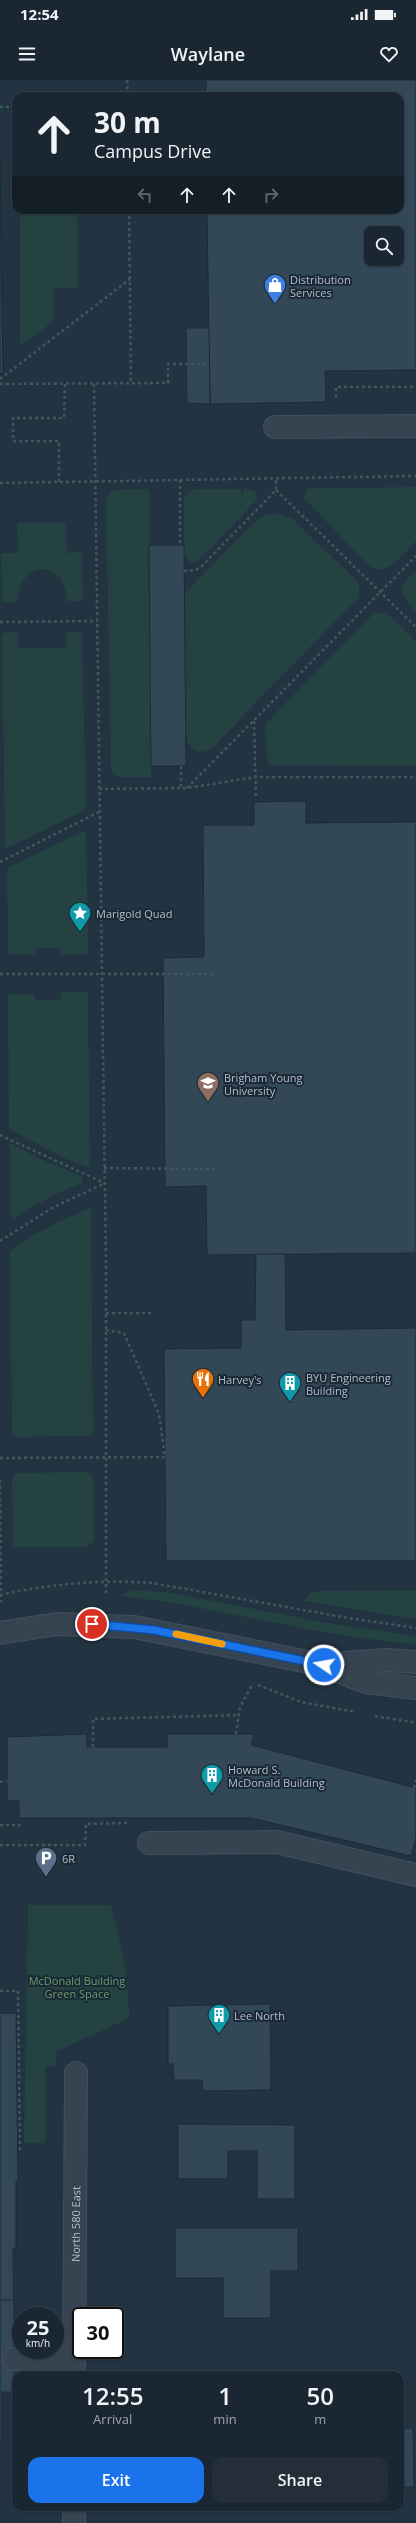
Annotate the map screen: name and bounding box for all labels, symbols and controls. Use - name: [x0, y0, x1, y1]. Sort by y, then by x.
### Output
- text: 12:54: [20, 4, 59, 24]
- text: Waylane: [171, 42, 245, 66]
- icon: menu: [16, 43, 38, 65]
- icon: heart: [378, 43, 400, 65]
- text: 30 m: [94, 103, 161, 141]
- icon: ahead: [28, 108, 80, 160]
- text: Campus Drive: [94, 139, 211, 163]
- icon: left: [134, 184, 156, 206]
- icon: ahead: [176, 184, 198, 206]
- icon: ahead: [218, 184, 240, 206]
- icon: right: [260, 184, 282, 206]
- map controls: [364, 226, 404, 266]
- button: search: [364, 226, 404, 266]
- shop icon: Distribution Services: [262, 272, 288, 305]
- place label: Distribution Services: [290, 272, 351, 300]
- place icon: Marigold Quad: [67, 900, 93, 933]
- place label: Marigold Quad: [96, 906, 172, 921]
- school or university icon: Brigham Young University: [195, 1070, 221, 1103]
- place label: Brigham Young University: [224, 1070, 303, 1098]
- restaurant icon: Harvey's: [190, 1366, 216, 1399]
- building icon: BYU Engineering Building: [277, 1370, 303, 1403]
- place label: BYU Engineering Building: [306, 1370, 391, 1398]
- place label: Harvey's: [218, 1372, 262, 1387]
- pin: [75, 1607, 109, 1641]
- icon: arrive: [81, 1613, 103, 1635]
- position arrow: [303, 1644, 345, 1686]
- building icon: Howard S. McDonald Building: [199, 1762, 225, 1795]
- place label: Howard S. McDonald Building: [228, 1762, 325, 1790]
- parking icon: 6R: [33, 1845, 59, 1878]
- place label: 6R: [62, 1851, 75, 1866]
- park label: McDonald Building Green Space: [29, 1973, 125, 2001]
- building icon: Lee North: [206, 2002, 232, 2035]
- place label: Lee North: [234, 2008, 285, 2023]
- street label: North 580 East: [67, 2186, 83, 2262]
- speed limit sign: 30: [72, 2307, 124, 2359]
- text: 25: [27, 2314, 49, 2341]
- text: km/h: [26, 2336, 50, 2350]
- text: 12:55: [82, 2379, 143, 2412]
- text: 1: [218, 2379, 232, 2412]
- text: 50: [307, 2379, 334, 2412]
- text: Arrival: [93, 2410, 132, 2428]
- text: min: [213, 2410, 237, 2428]
- text: m: [314, 2410, 326, 2428]
- button: Exit: [28, 2457, 204, 2503]
- button: Share: [212, 2457, 388, 2503]

